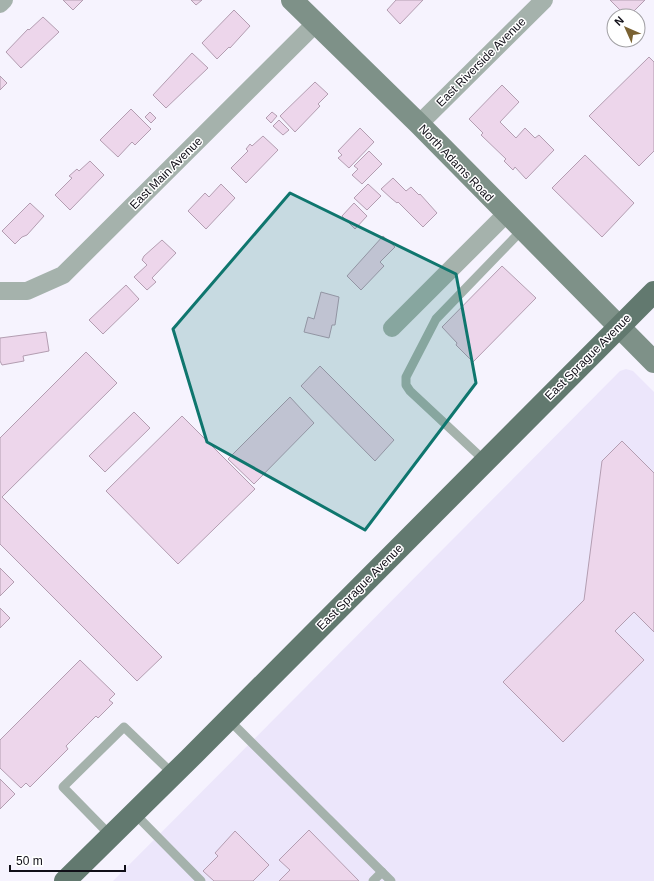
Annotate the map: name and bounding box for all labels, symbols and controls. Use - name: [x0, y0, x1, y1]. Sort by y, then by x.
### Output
- north arrow: [606, 8, 646, 48]
- street label: East Riverside Avenue: [433, 14, 529, 110]
- text: N: [612, 14, 626, 28]
- street label: North Adams Road: [416, 122, 496, 204]
- street label: East Main Avenue: [127, 134, 205, 212]
- street label: East Sprague Avenue: [542, 311, 634, 403]
- street label: East Sprague Avenue: [314, 541, 406, 633]
- scale bar: [10, 847, 125, 873]
- text: 50 m: [16, 854, 43, 868]

